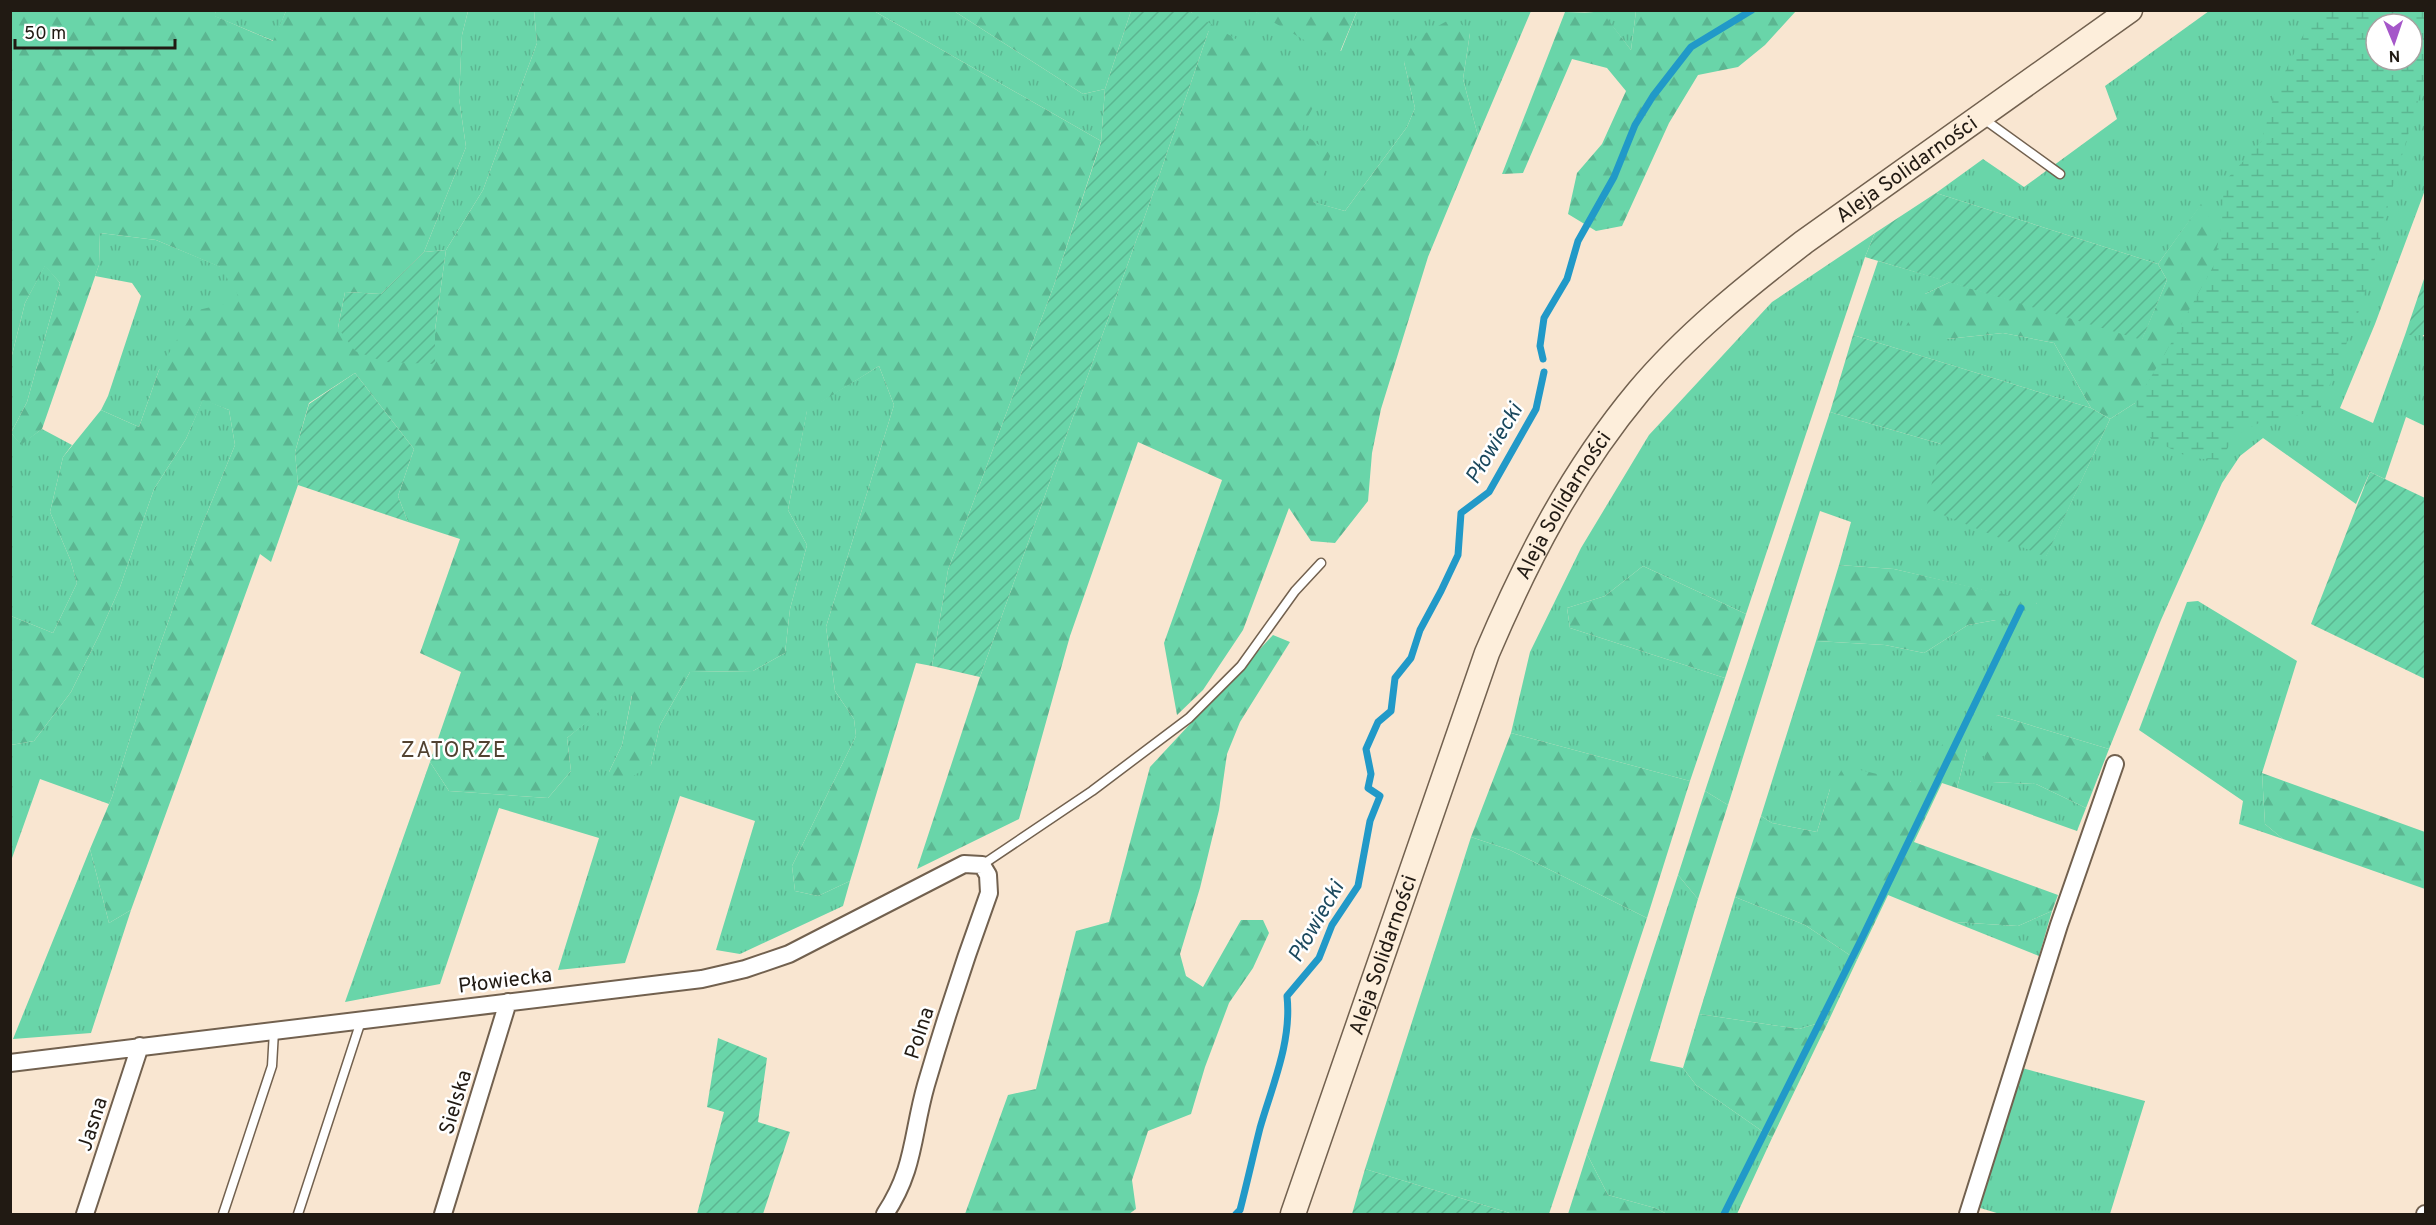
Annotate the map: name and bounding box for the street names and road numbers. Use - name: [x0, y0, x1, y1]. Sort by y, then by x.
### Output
- street label: Aleja Solidarności: [1831, 111, 1983, 230]
- street label: Aleja Solidarności: [1510, 426, 1618, 584]
- street label: Aleja Solidarności: [1344, 872, 1424, 1039]
- street label: Płowiecka: [457, 962, 554, 1001]
- street label: Polna: [899, 1004, 942, 1063]
- street label: Sielska: [434, 1067, 479, 1138]
- street label: Jasna: [72, 1094, 115, 1155]

